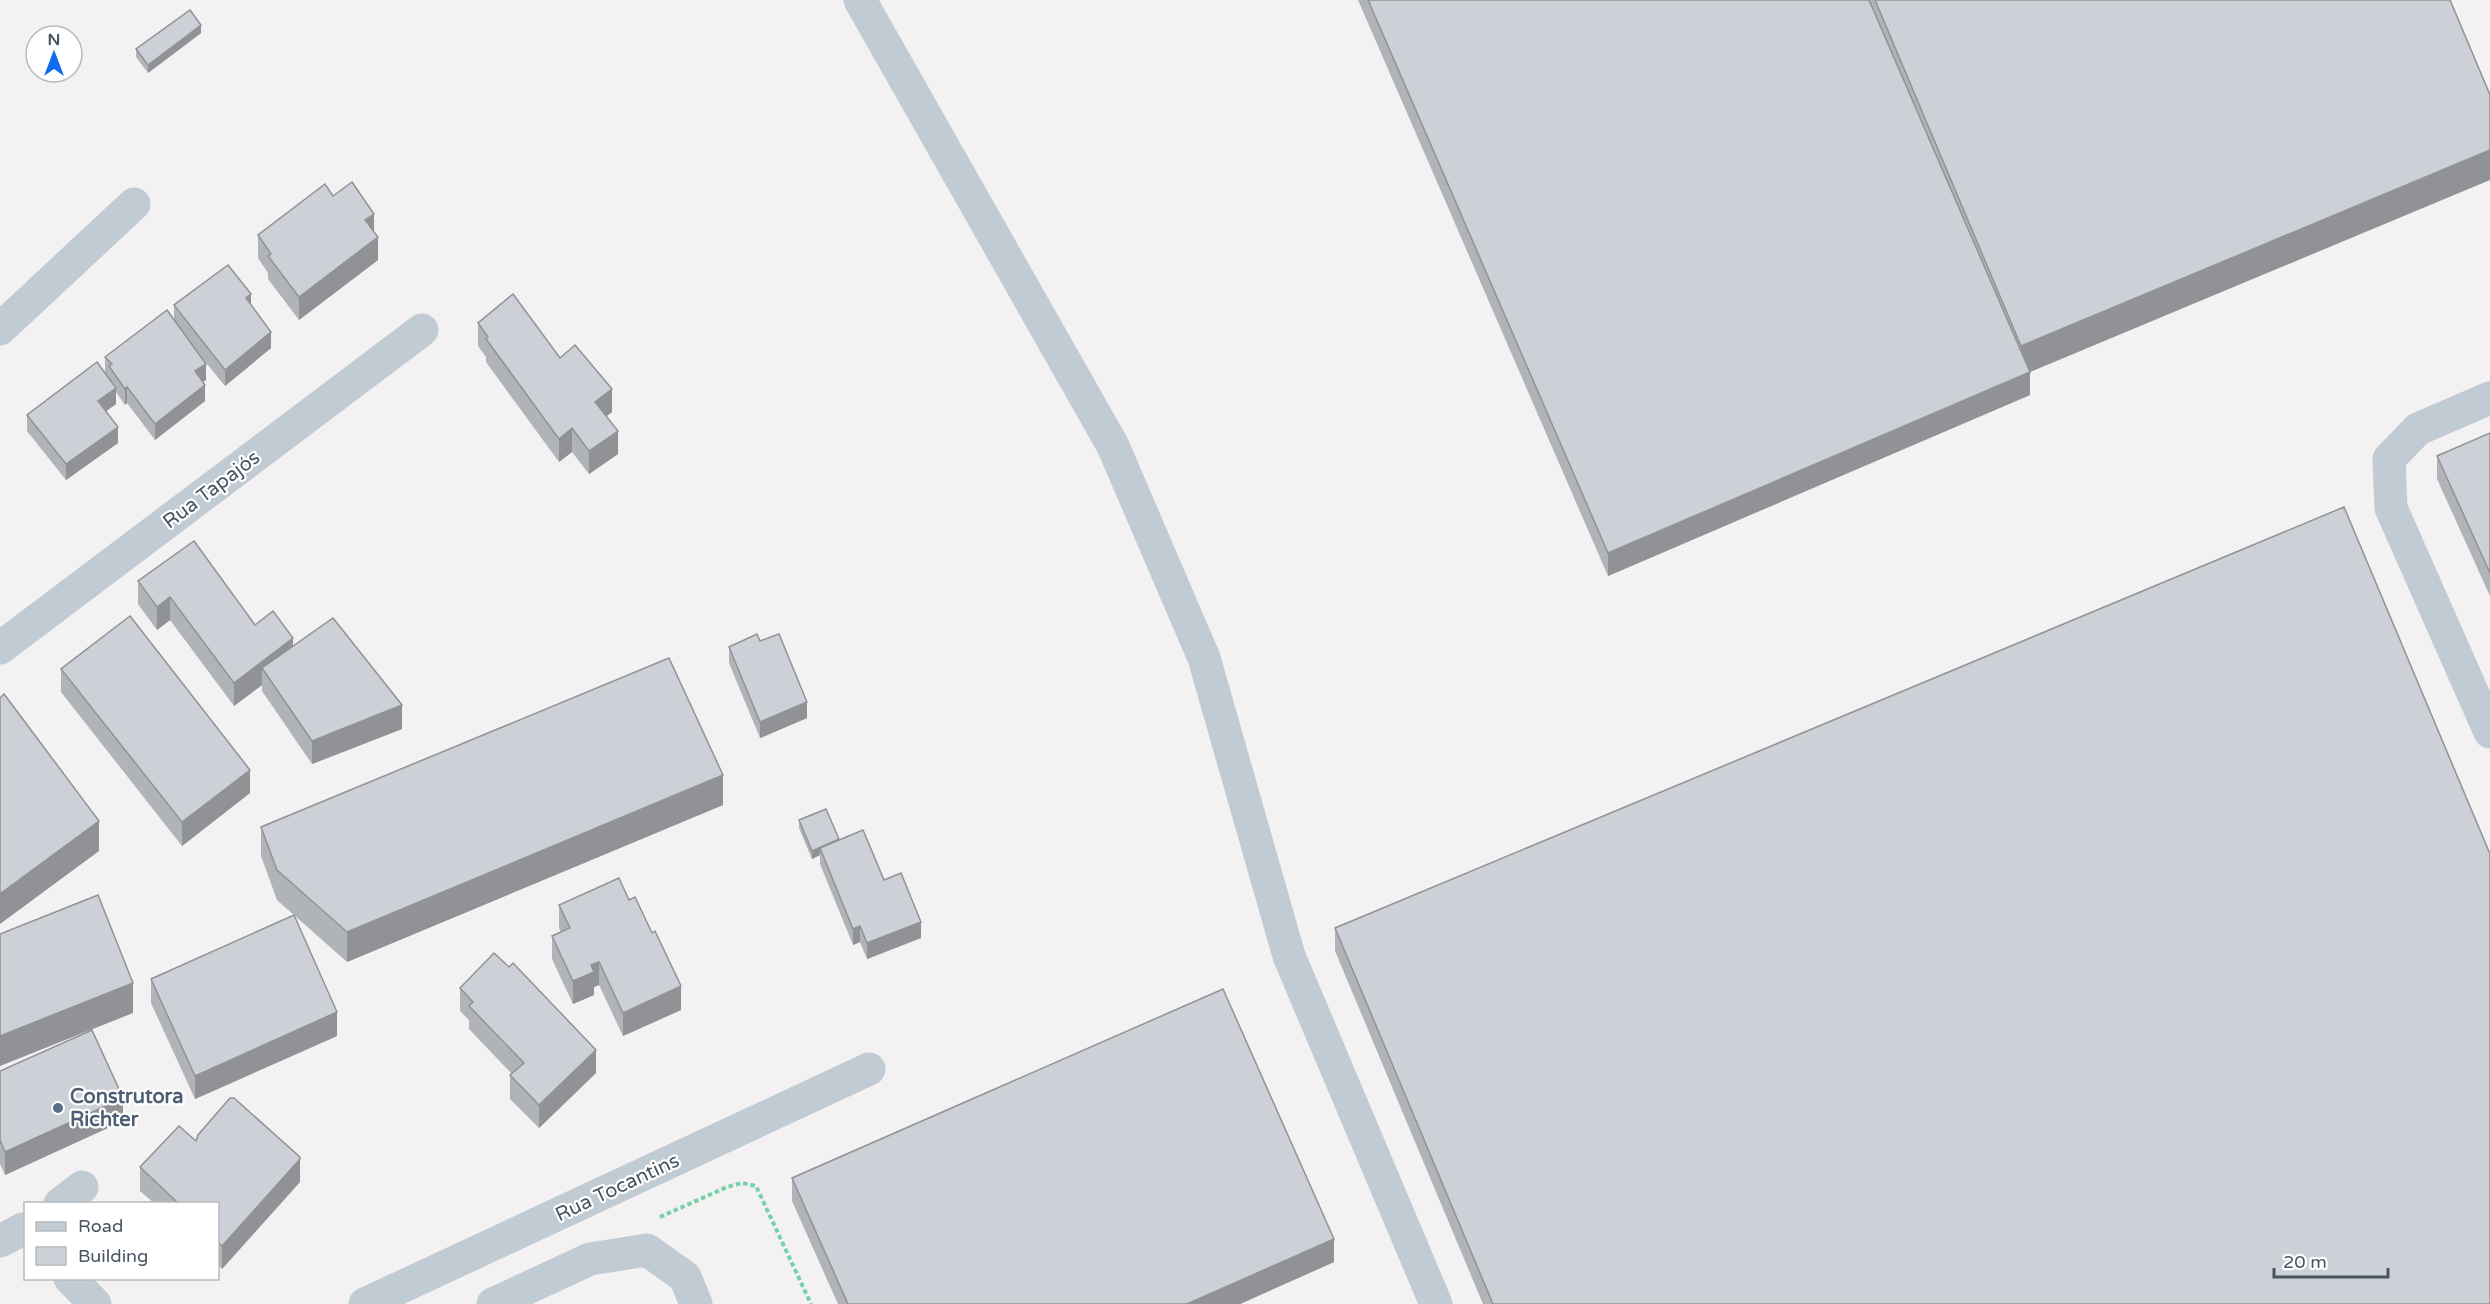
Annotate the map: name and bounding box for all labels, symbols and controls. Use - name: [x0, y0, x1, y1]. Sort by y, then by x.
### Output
- north arrow: [24, 24, 84, 84]
- text: N: [48, 30, 60, 50]
- street label: Rua Tapajós: [158, 445, 265, 534]
- place label: Construtora Richter: [70, 1085, 183, 1132]
- marker: Construtora Richter: [51, 1101, 65, 1115]
- street label: Rua Tocantins: [552, 1149, 683, 1227]
- legend: [24, 1202, 219, 1280]
- text: Road: [78, 1215, 123, 1237]
- scale bar: [2274, 1241, 2388, 1279]
- text: Building: [78, 1245, 148, 1267]
- text: 20 m: [2283, 1251, 2327, 1273]

